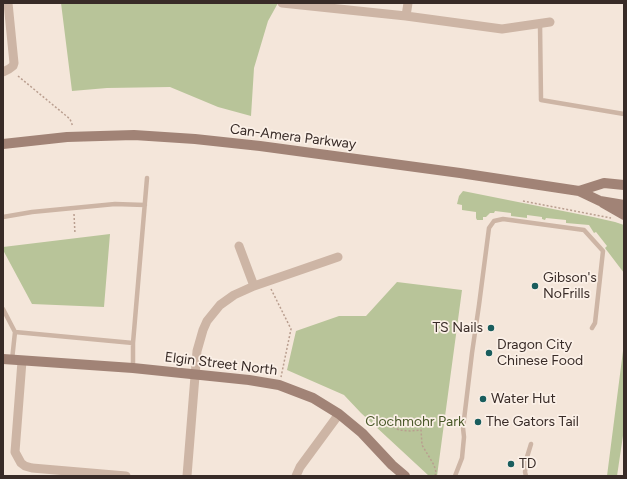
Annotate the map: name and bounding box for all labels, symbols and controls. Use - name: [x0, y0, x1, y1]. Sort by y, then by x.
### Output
- street label: Can-Amera Parkway: [229, 121, 357, 153]
- place label: Gibson's NoFrills: [543, 270, 597, 302]
- marker: Gibson's NoFrills: [530, 281, 540, 291]
- place label: TS Nails: [432, 320, 483, 336]
- marker: TS Nails: [486, 323, 496, 333]
- place label: Dragon City Chinese Food: [497, 337, 583, 370]
- marker: Dragon City Chinese Food: [484, 348, 494, 358]
- street label: Elgin Street North: [164, 349, 278, 379]
- place label: Water Hut: [491, 391, 556, 407]
- marker: Water Hut: [478, 394, 488, 404]
- park label: Clochmohr Park: [365, 414, 465, 430]
- place label: The Gators Tail: [486, 414, 579, 430]
- marker: The Gators Tail: [473, 417, 483, 427]
- place label: TD: [519, 456, 536, 472]
- marker: TD: [506, 459, 516, 469]

